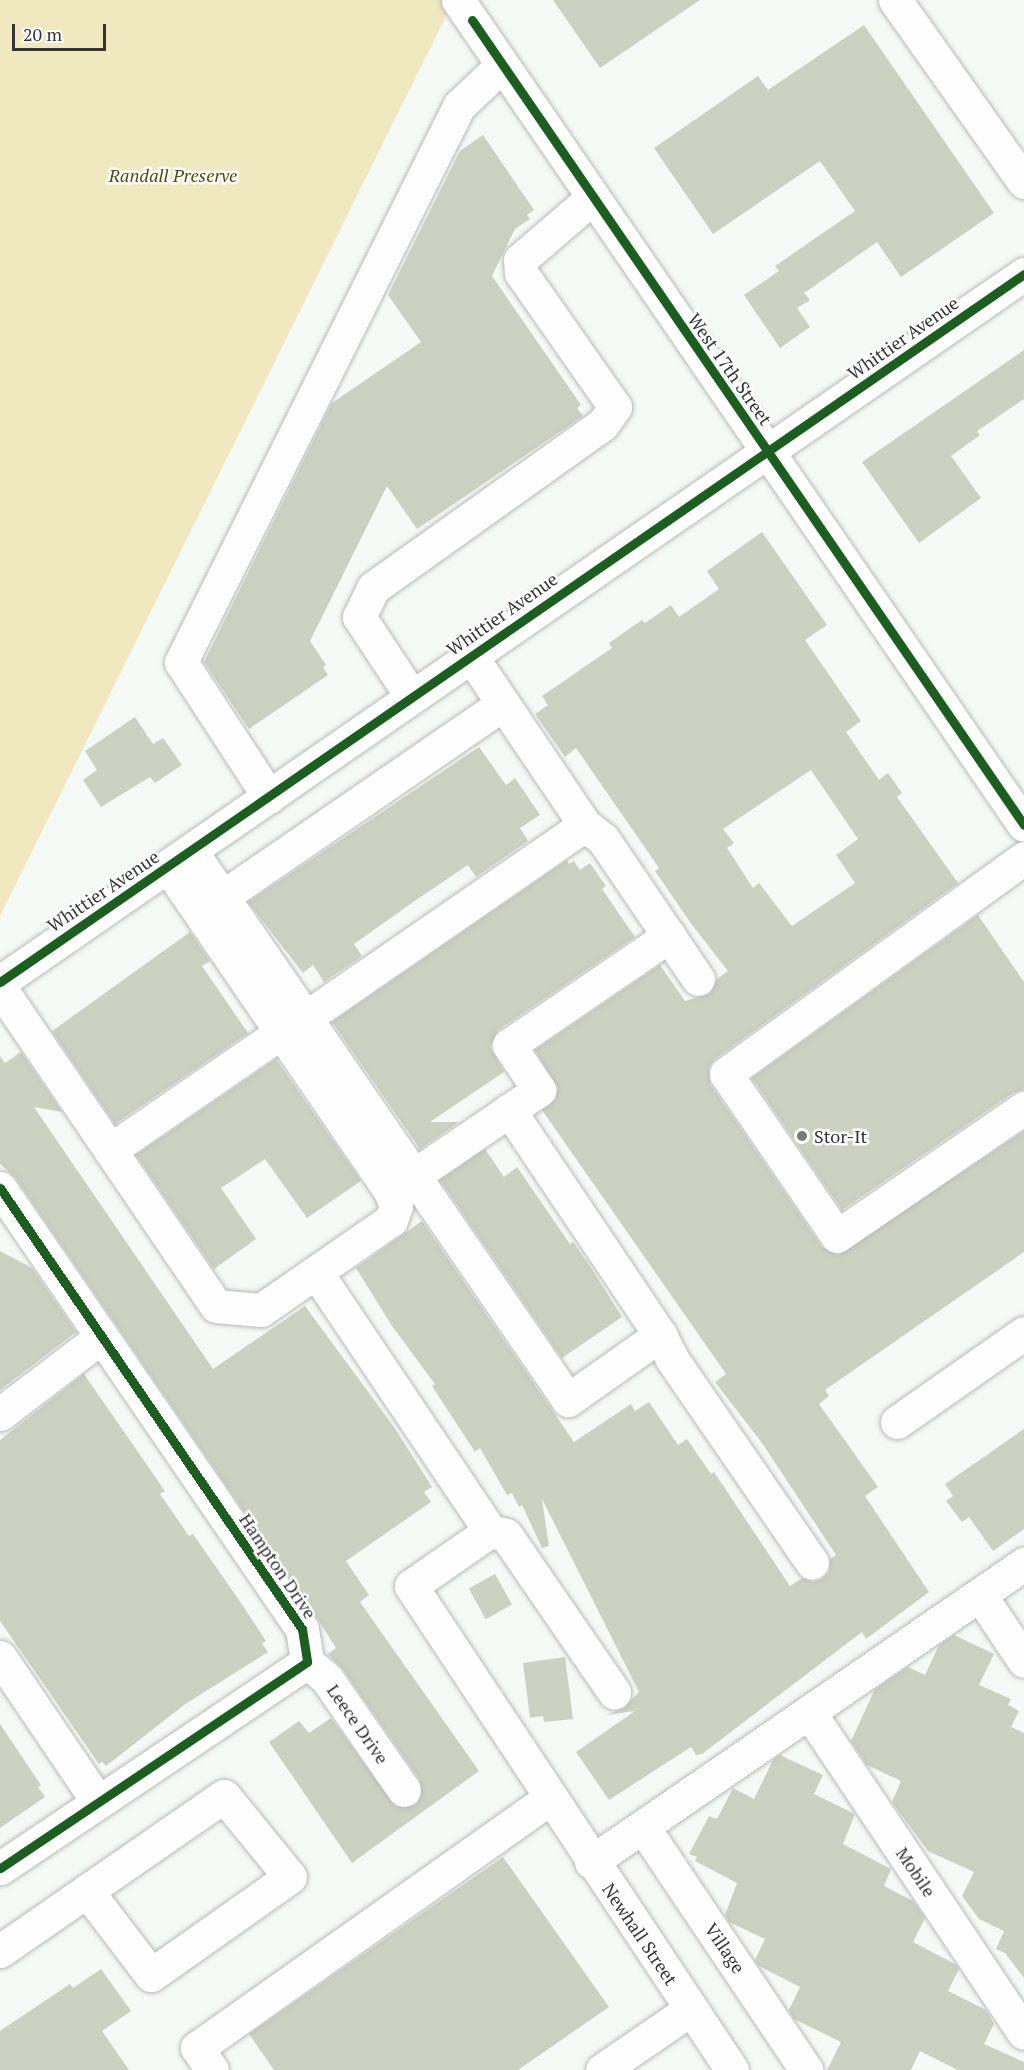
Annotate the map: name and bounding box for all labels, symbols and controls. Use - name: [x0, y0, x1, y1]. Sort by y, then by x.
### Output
- scale bar: [15, 12, 110, 50]
- text: 20 m: [23, 22, 62, 46]
- park label: Randall Preserve: [109, 164, 237, 186]
- street label: Whittier Avenue: [843, 292, 963, 384]
- street label: West 17th Street: [683, 309, 777, 429]
- street label: Whittier Avenue: [442, 568, 562, 660]
- street label: Whittier Avenue: [43, 845, 163, 937]
- place label: Stor-It: [814, 1125, 867, 1147]
- marker: Stor-It: [795, 1129, 809, 1143]
- street label: Hampton Drive: [235, 1509, 321, 1623]
- street label: Leece Drive: [323, 1680, 393, 1768]
- street label: Mobile: [892, 1843, 940, 1901]
- street label: Newhall Street: [598, 1879, 682, 1989]
- street label: Village: [700, 1919, 750, 1977]

